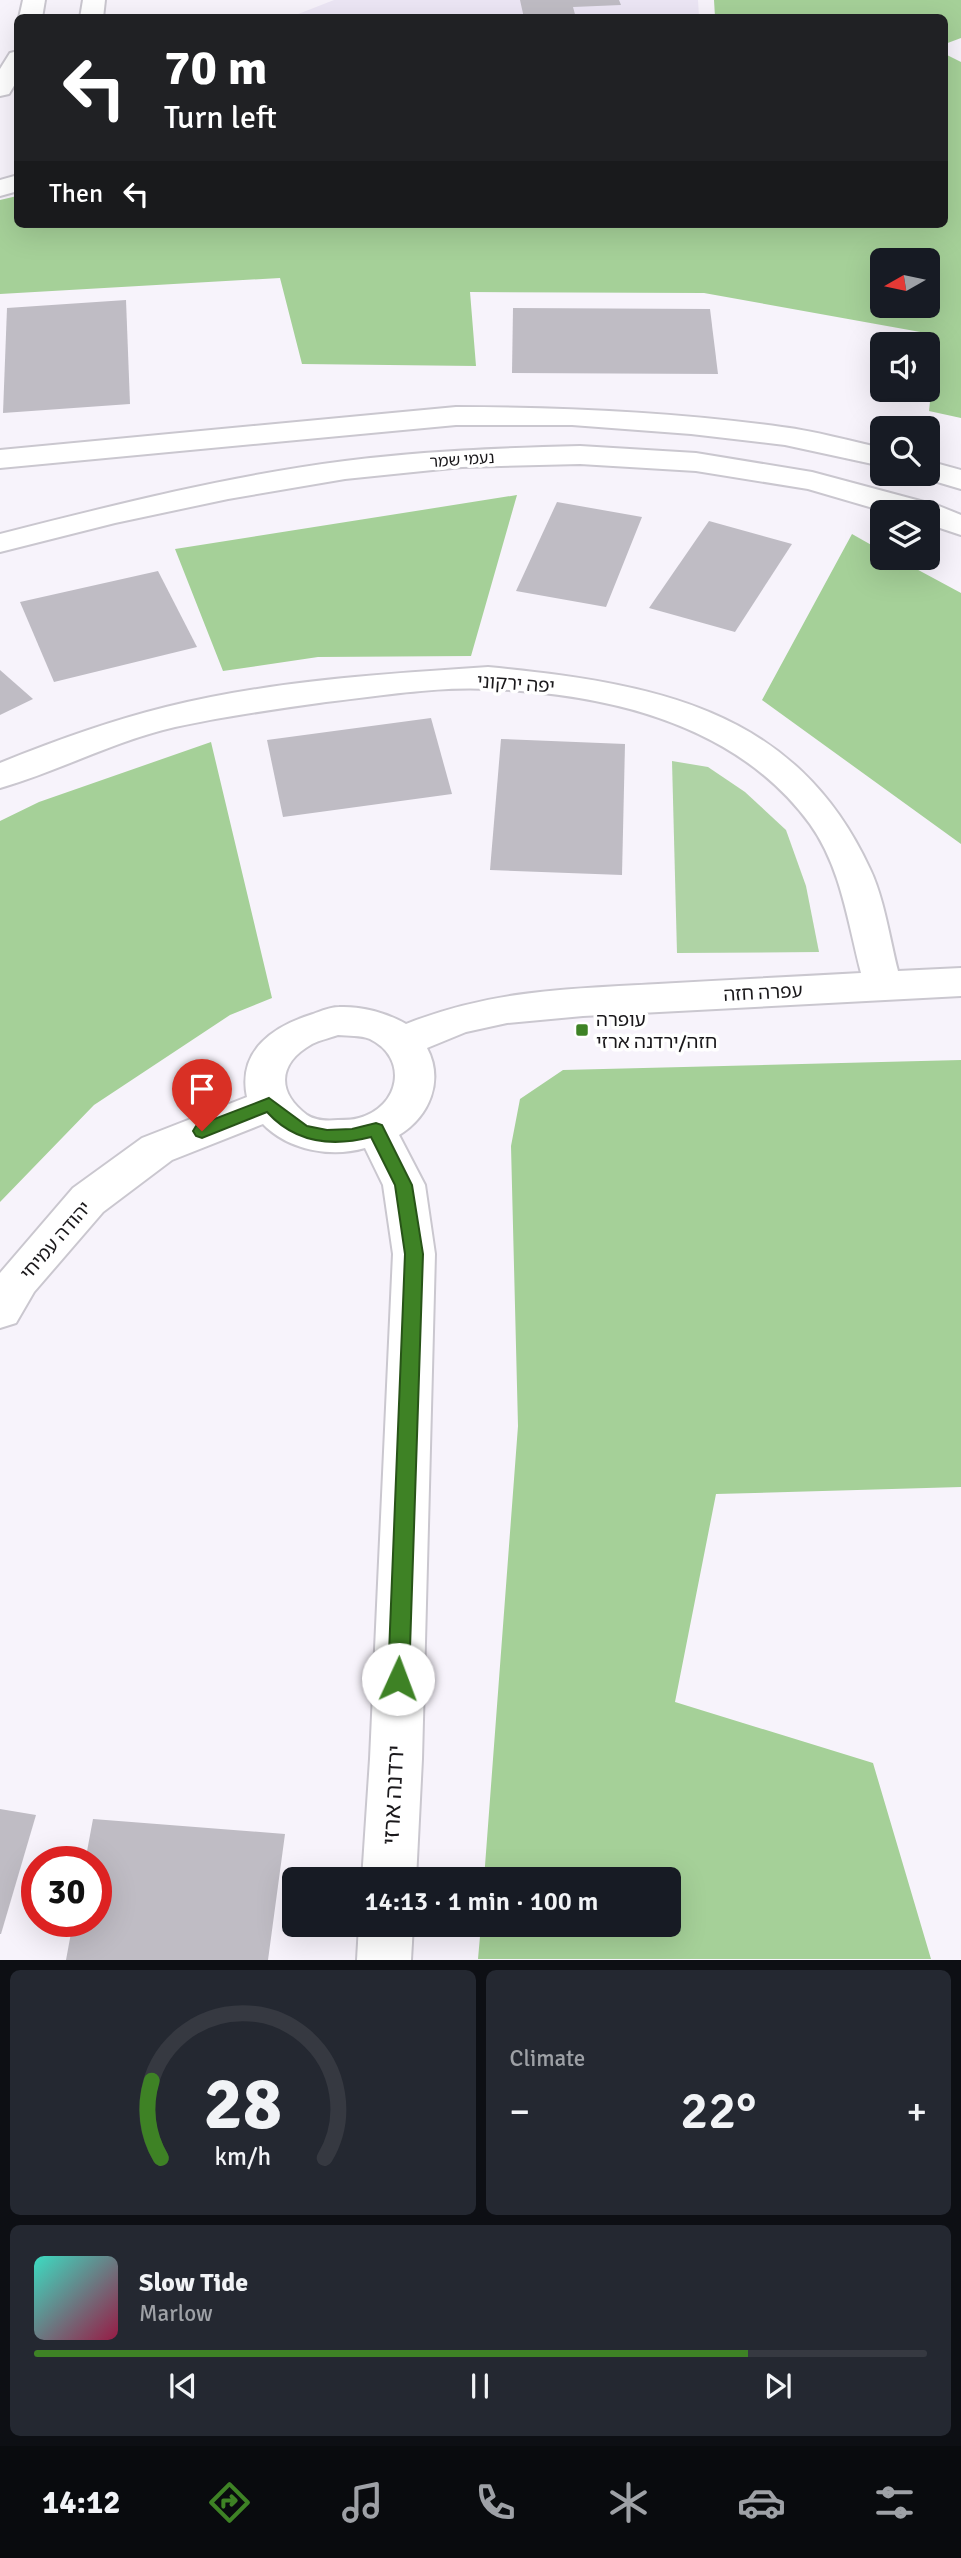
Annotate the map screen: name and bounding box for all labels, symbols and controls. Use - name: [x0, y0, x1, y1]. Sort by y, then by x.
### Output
- text: 70 m: [164, 38, 267, 98]
- icon: left: [49, 42, 140, 133]
- text: Turn left: [164, 98, 277, 137]
- icon: left: [117, 175, 155, 213]
- text: Then: [49, 178, 103, 210]
- north arrow: [870, 248, 940, 318]
- map controls: [870, 248, 940, 570]
- button: sound: [870, 332, 940, 402]
- button: search: [870, 416, 940, 486]
- street label: נעמי שמר: [429, 448, 495, 472]
- button: layers: [870, 500, 940, 570]
- street label: יפה ירקוני: [476, 669, 556, 699]
- street label: עפרה חזה: [723, 979, 803, 1007]
- place label: עופרה חזה/ירדנה ארזי: [596, 1008, 717, 1054]
- marker: עופרה חזה/ירדנה ארזי: [574, 1022, 590, 1038]
- pin: [172, 1059, 232, 1131]
- icon: arrive: [183, 1070, 221, 1108]
- street label: יהודה עמיחי: [15, 1196, 96, 1285]
- position arrow: [361, 1642, 435, 1716]
- street label: ירדנה ארזי: [376, 1744, 411, 1846]
- speed limit sign: 30: [21, 1846, 112, 1937]
- text: 14:13 · 1 min · 100 m: [365, 1886, 598, 1918]
- text: Climate: [510, 2044, 585, 2073]
- text: 28: [203, 2061, 282, 2150]
- text: 22°: [680, 2079, 756, 2143]
- text: −: [510, 2088, 530, 2135]
- text: +: [906, 2088, 927, 2135]
- text: km/h: [214, 2141, 271, 2172]
- text: Slow Tide: [139, 2267, 248, 2299]
- text: Marlow: [139, 2299, 213, 2328]
- icon: previous: [164, 2367, 202, 2405]
- icon: pause: [461, 2367, 499, 2405]
- icon: next: [759, 2367, 797, 2405]
- icon: directions: [205, 2478, 254, 2527]
- icon: music: [338, 2478, 387, 2527]
- icon: phone: [471, 2478, 520, 2527]
- icon: climate: [604, 2478, 653, 2527]
- icon: car: [737, 2478, 786, 2527]
- icon: filters: [870, 2478, 919, 2527]
- text: 14:12: [42, 2483, 121, 2522]

